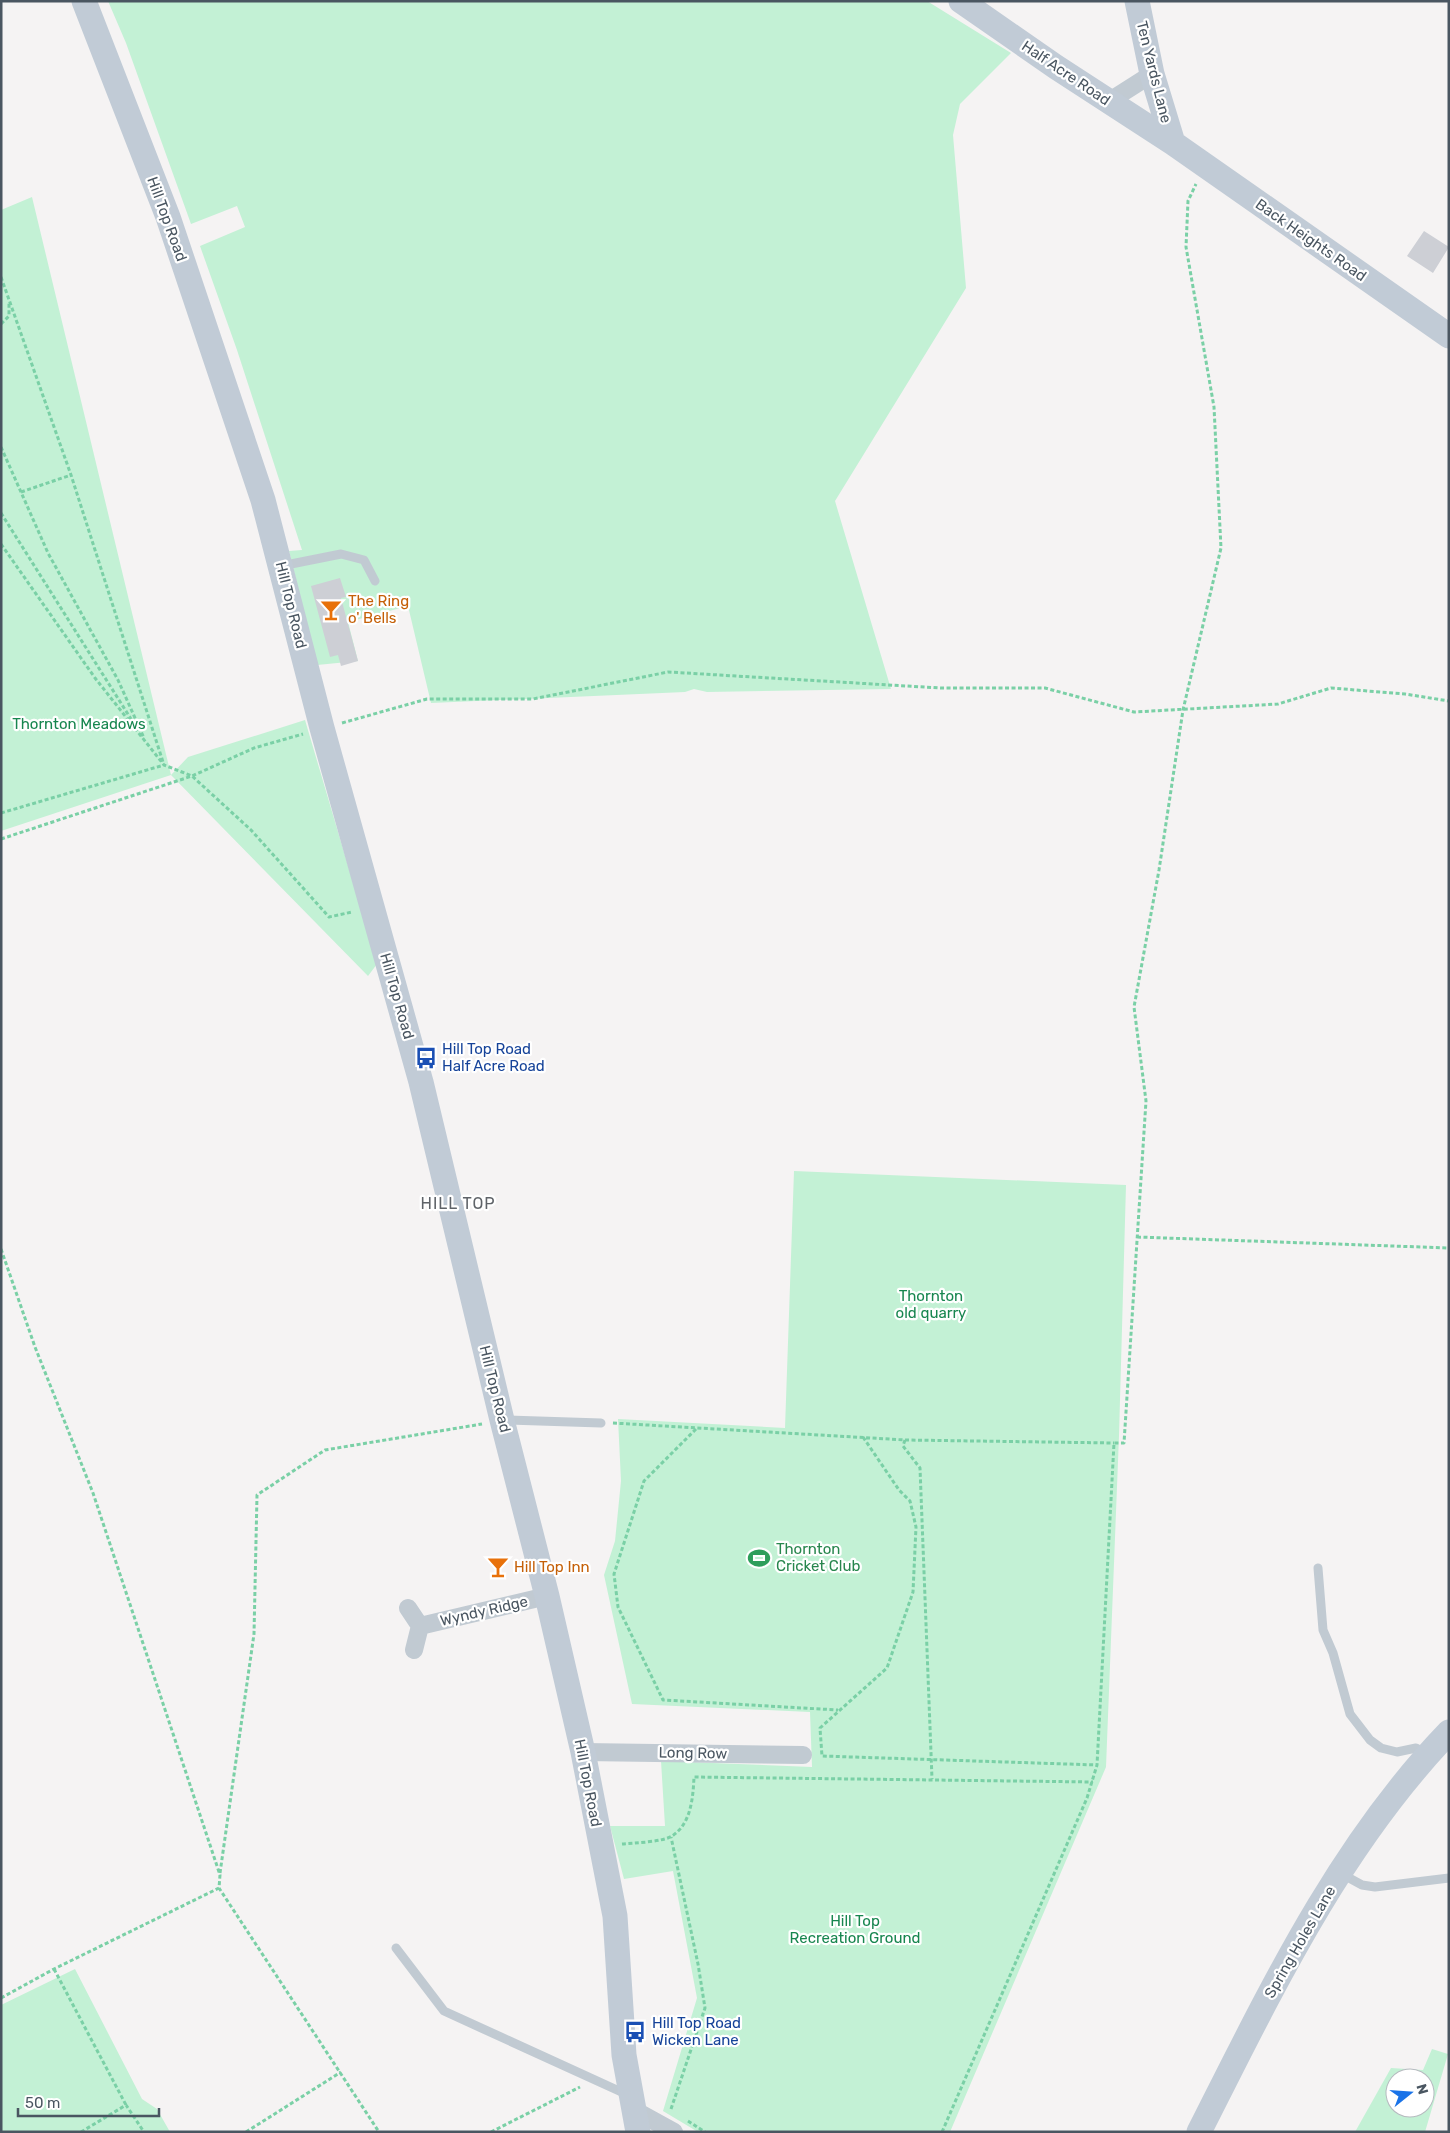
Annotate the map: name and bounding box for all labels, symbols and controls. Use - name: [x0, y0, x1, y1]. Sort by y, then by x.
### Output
- street label: Ten Yards Lane: [1133, 19, 1175, 125]
- street label: Half Acre Road: [1018, 37, 1114, 109]
- street label: Hill Top Road: [143, 174, 191, 264]
- street label: Back Heights Road: [1252, 195, 1370, 285]
- street label: Hill Top Road: [272, 560, 310, 650]
- place label: The Ring o' Bells: [348, 592, 409, 627]
- bar icon: The Ring o' Bells: [318, 597, 344, 623]
- park label: Thornton Meadows: [12, 715, 146, 733]
- street label: Hill Top Road: [376, 951, 418, 1041]
- place label: Hill Top Road Half Acre Road: [442, 1040, 545, 1075]
- bus stop icon: Hill Top Road Half Acre Road: [413, 1045, 439, 1071]
- district label: HILL TOP: [420, 1194, 496, 1213]
- park label: Thornton old quarry: [896, 1287, 966, 1322]
- street label: Hill Top Road: [476, 1344, 514, 1434]
- place label: Thornton Cricket Club: [776, 1540, 861, 1575]
- sports icon: Thornton Cricket Club: [746, 1545, 772, 1571]
- bar icon: Hill Top Inn: [485, 1554, 511, 1580]
- place label: Hill Top Inn: [514, 1558, 590, 1576]
- street label: Wyndy Ridge: [438, 1592, 530, 1630]
- street label: Hill Top Road: [571, 1738, 605, 1828]
- street label: Long Row: [658, 1743, 728, 1763]
- street label: Spring Holes Lane: [1261, 1883, 1339, 2001]
- park label: Hill Top Recreation Ground: [790, 1912, 920, 1947]
- place label: Hill Top Road Wicken Lane: [652, 2014, 741, 2049]
- bus stop icon: Hill Top Road Wicken Lane: [622, 2019, 648, 2045]
- north arrow: [1385, 2068, 1435, 2118]
- text: N: [1412, 2082, 1432, 2097]
- scale bar: [18, 2086, 159, 2118]
- text: 50 m: [25, 2094, 60, 2112]

